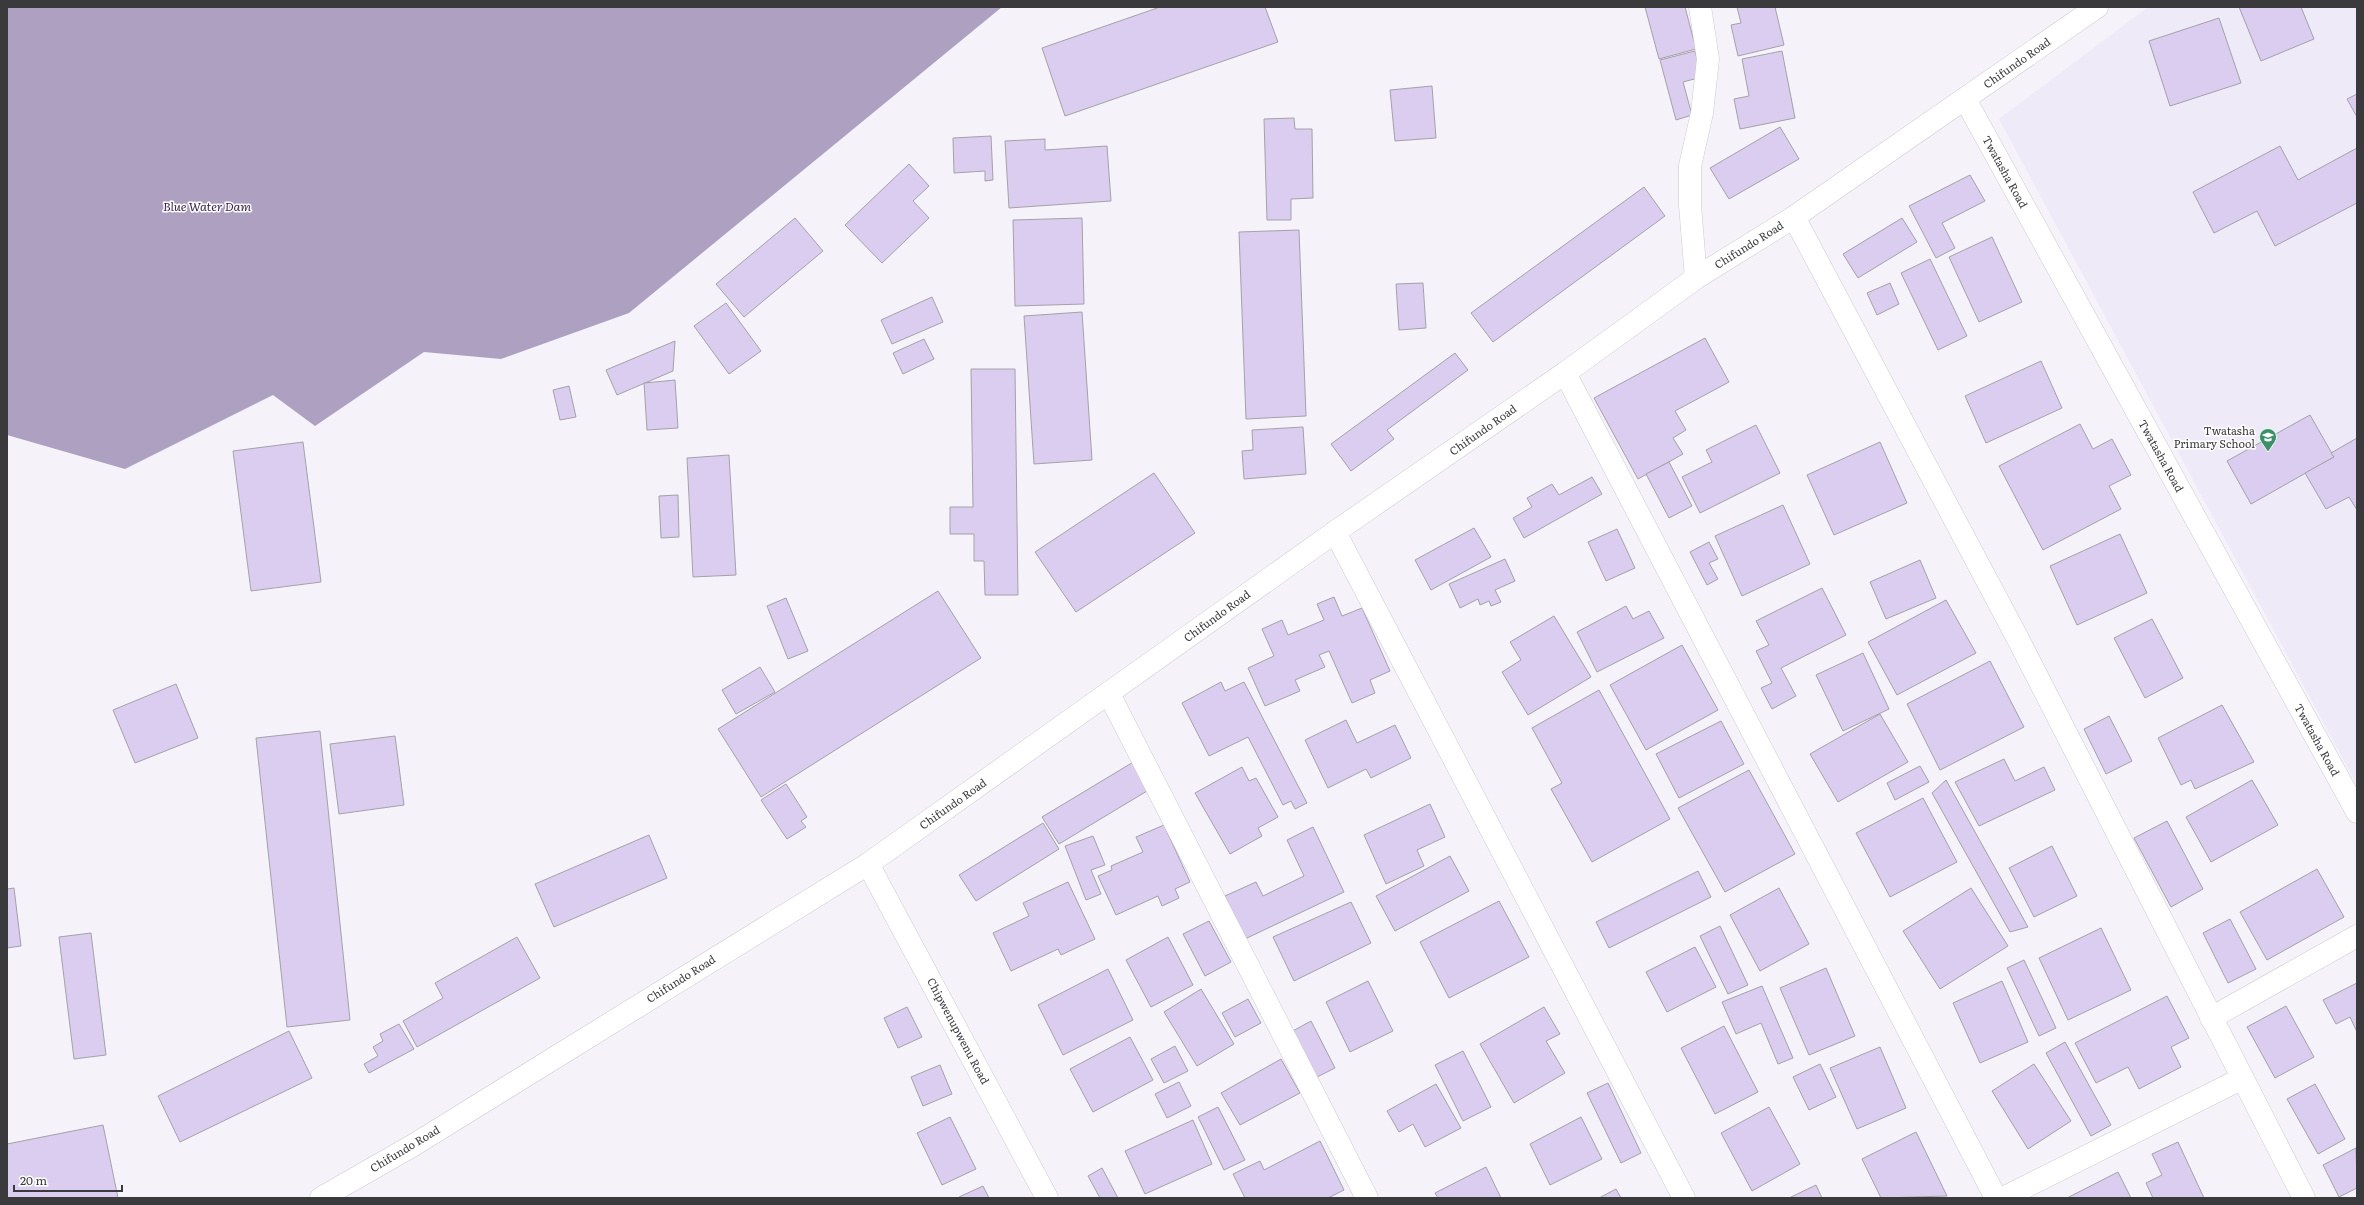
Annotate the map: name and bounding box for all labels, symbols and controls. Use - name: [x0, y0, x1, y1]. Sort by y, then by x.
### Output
- street label: Chifundo Road: [1980, 33, 2054, 91]
- street label: Twatasha Road: [1979, 133, 2032, 211]
- water label: Blue Water Dam: [163, 197, 251, 215]
- street label: Chifundo Road: [1711, 216, 1786, 272]
- street label: Chifundo Road: [1446, 400, 1520, 458]
- street label: Twatasha Road: [2135, 417, 2188, 495]
- place label: Twatasha Primary School: [2174, 422, 2255, 451]
- school or university icon: Twatasha Primary School: [2258, 427, 2278, 452]
- street label: Chifundo Road: [1180, 585, 1253, 645]
- street label: Twatasha Road: [2291, 701, 2344, 779]
- street label: Chifundo Road: [916, 774, 990, 832]
- street label: Chifundo Road: [643, 950, 718, 1006]
- street label: Chipwenupwenu Road: [924, 974, 994, 1087]
- street label: Chifundo Road: [367, 1121, 443, 1175]
- scale bar: [14, 1167, 122, 1193]
- text: 20 m: [20, 1171, 47, 1189]

